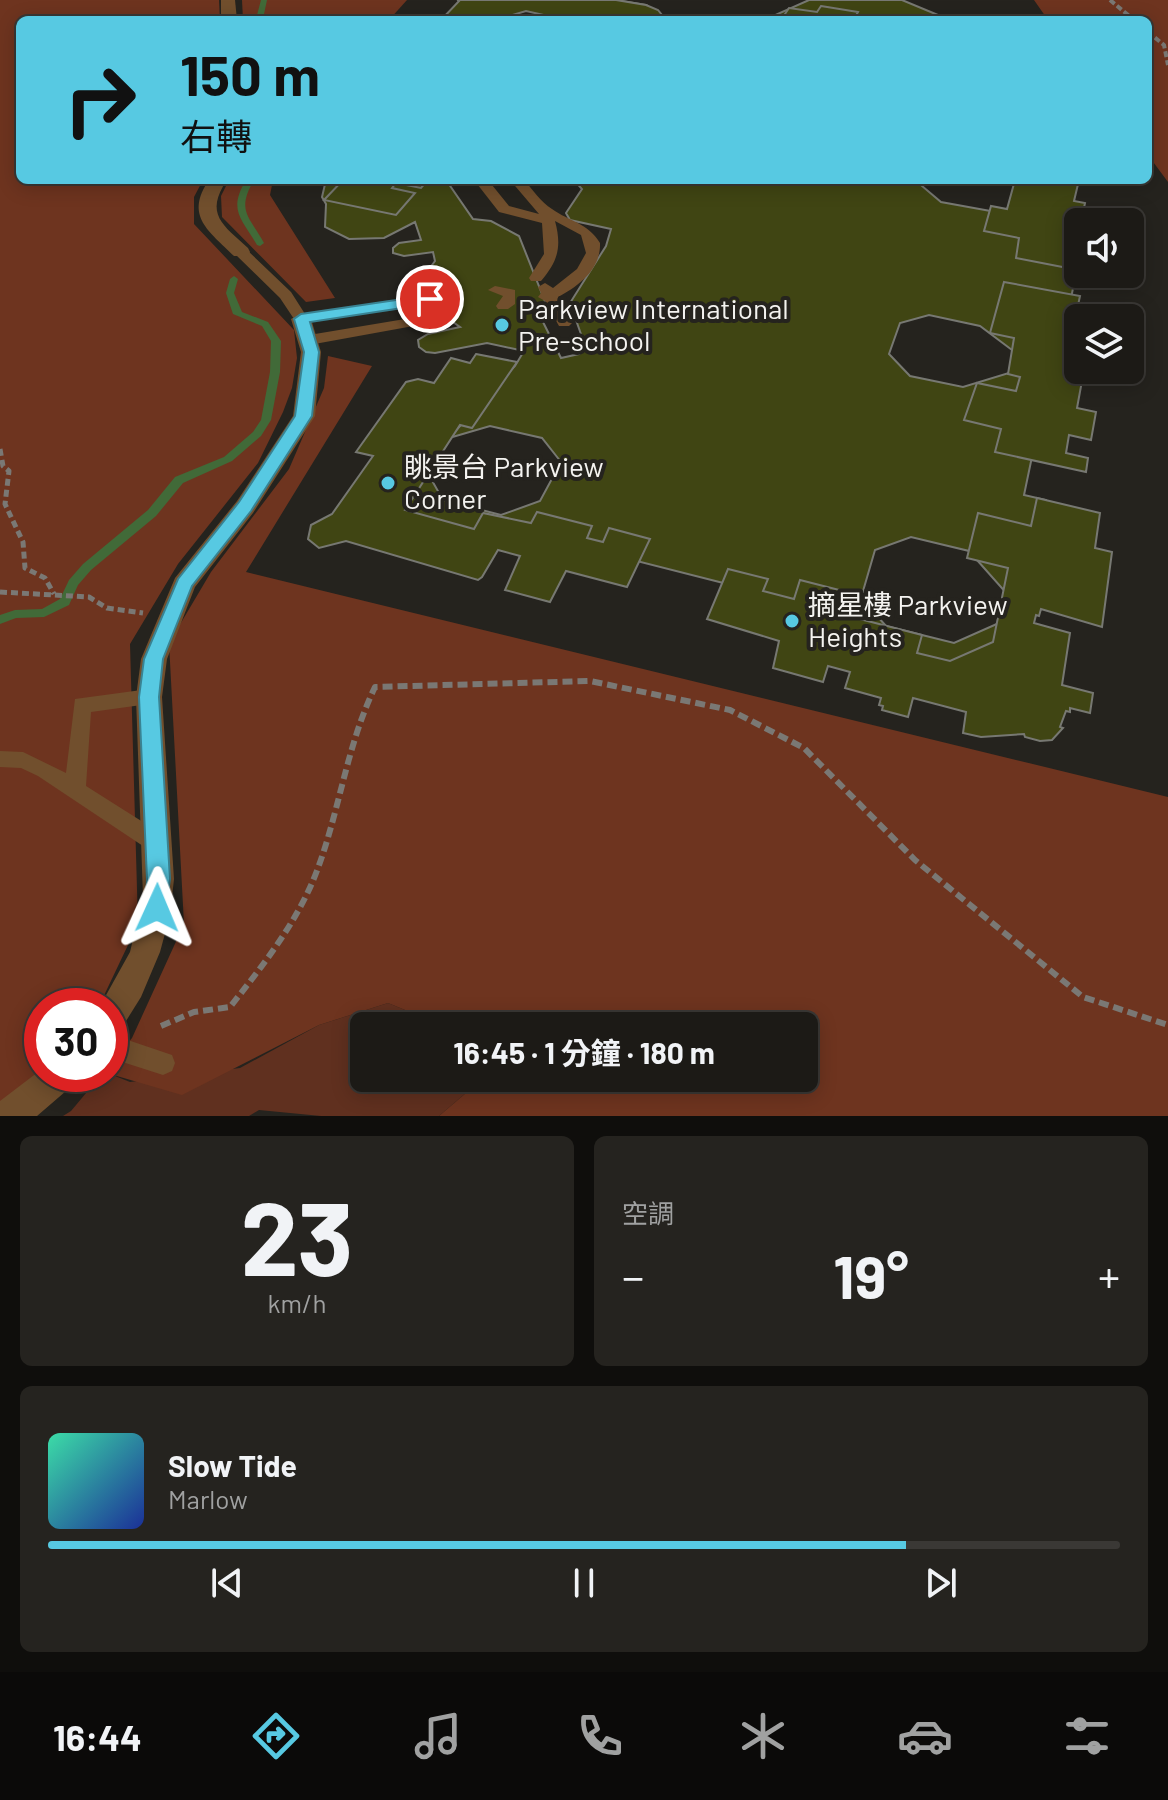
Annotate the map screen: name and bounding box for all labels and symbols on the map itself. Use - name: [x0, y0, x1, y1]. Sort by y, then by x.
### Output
- pin: [396, 265, 464, 333]
- place label: Parkview International Pre-school: [518, 291, 789, 357]
- marker: Parkview International Pre-school: [493, 316, 511, 334]
- place label: 眺景台 Parkview Corner: [404, 449, 604, 515]
- marker: 眺景台 Parkview Corner: [379, 474, 397, 492]
- place label: 摘星樓 Parkview Heights: [808, 587, 1008, 653]
- marker: 摘星樓 Parkview Heights: [783, 612, 801, 630]
- position arrow: [115, 866, 199, 950]
- speed limit sign: 30: [24, 988, 128, 1092]

